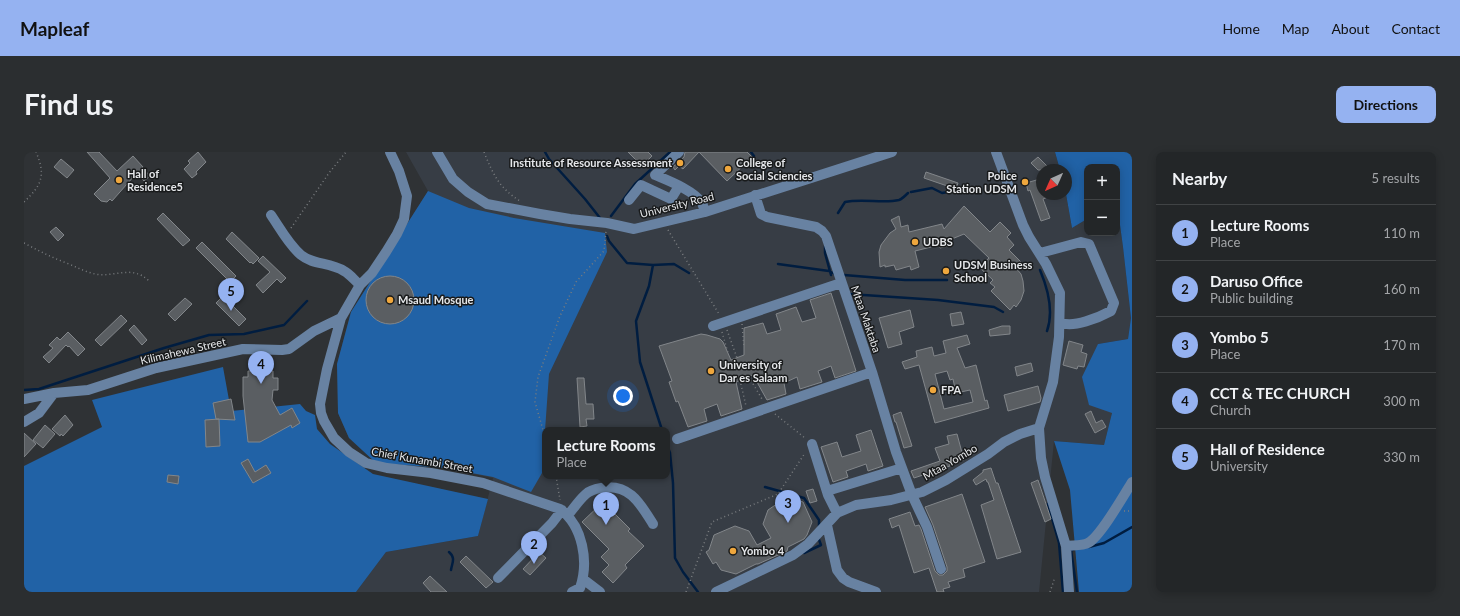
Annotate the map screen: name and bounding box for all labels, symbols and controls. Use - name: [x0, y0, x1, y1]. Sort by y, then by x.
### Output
- text: Mapleaf: [20, 17, 89, 40]
- text: Home: [1222, 20, 1260, 37]
- text: Map: [1282, 20, 1309, 37]
- text: About: [1331, 20, 1369, 37]
- text: Contact: [1391, 20, 1440, 37]
- button: Directions: [1336, 86, 1436, 123]
- text: Find us: [24, 87, 114, 121]
- place label: Institute of Resource Assessment: [510, 156, 673, 169]
- place label: College of Social Sciencies: [736, 156, 813, 182]
- marker: Institute of Resource Assessment: [675, 158, 685, 168]
- marker: College of Social Sciencies: [723, 164, 733, 174]
- north arrow: [1036, 164, 1072, 200]
- map controls: [1084, 164, 1120, 236]
- button: +: [1084, 164, 1120, 200]
- place label: Hall of Residence5: [127, 167, 183, 193]
- text: Nearby: [1172, 168, 1227, 189]
- place label: Police Station UDSM: [946, 169, 1017, 195]
- text: 5 results: [1372, 170, 1420, 186]
- marker: Hall of Residence5: [114, 175, 124, 185]
- marker: Police Station UDSM: [1020, 177, 1030, 187]
- street label: University Road: [638, 189, 715, 220]
- button: −: [1084, 200, 1120, 236]
- text: Lecture Rooms: [1210, 216, 1309, 234]
- text: 1: [1181, 225, 1189, 241]
- text: 110 m: [1383, 225, 1420, 241]
- text: Place: [1210, 234, 1240, 250]
- place label: UDBS: [923, 235, 953, 248]
- marker: UDBS: [910, 237, 920, 247]
- place label: UDSM Business School: [954, 258, 1033, 284]
- marker: UDSM Business School: [941, 266, 951, 276]
- text: Daruso Office: [1210, 272, 1303, 290]
- pin: 5: [218, 278, 244, 311]
- text: 2: [1181, 281, 1189, 297]
- text: 160 m: [1383, 281, 1420, 297]
- street label: Mtaa Maktaba: [849, 284, 884, 354]
- text: Public building: [1210, 290, 1293, 306]
- place label: Msaud Mosque: [398, 293, 474, 306]
- marker: Msaud Mosque: [385, 295, 395, 305]
- text: Yombo 5: [1210, 328, 1269, 346]
- street label: Kilimahewa Street: [139, 334, 227, 367]
- text: 3: [1181, 337, 1189, 353]
- text: 170 m: [1383, 337, 1420, 353]
- text: Place: [1210, 346, 1240, 362]
- pin: 4: [248, 351, 274, 384]
- place label: University of Dar es Salaam: [719, 358, 787, 384]
- marker: University of Dar es Salaam: [706, 366, 716, 376]
- place label: FPA: [941, 383, 961, 396]
- text: CCT & TEC CHURCH: [1210, 384, 1350, 402]
- marker: FPA: [928, 385, 938, 395]
- your location: [613, 386, 633, 406]
- text: 4: [1181, 393, 1189, 409]
- text: 300 m: [1383, 393, 1420, 409]
- text: Church: [1210, 402, 1251, 418]
- popup: [542, 427, 670, 479]
- text: Lecture Rooms: [556, 436, 656, 454]
- text: Hall of Residence: [1210, 440, 1325, 458]
- street label: Mtaa Yombo: [920, 441, 979, 482]
- street label: Chief Kunambi Street: [370, 444, 474, 475]
- text: 5: [1181, 449, 1189, 465]
- text: 330 m: [1383, 449, 1420, 465]
- text: Place: [556, 454, 587, 470]
- text: University: [1210, 458, 1268, 474]
- pin: 3: [775, 490, 801, 523]
- pin: 1: [593, 492, 619, 525]
- pin: 2: [521, 531, 547, 564]
- place label: Yombo 4: [740, 544, 785, 557]
- marker: Yombo 4: [728, 546, 738, 556]

